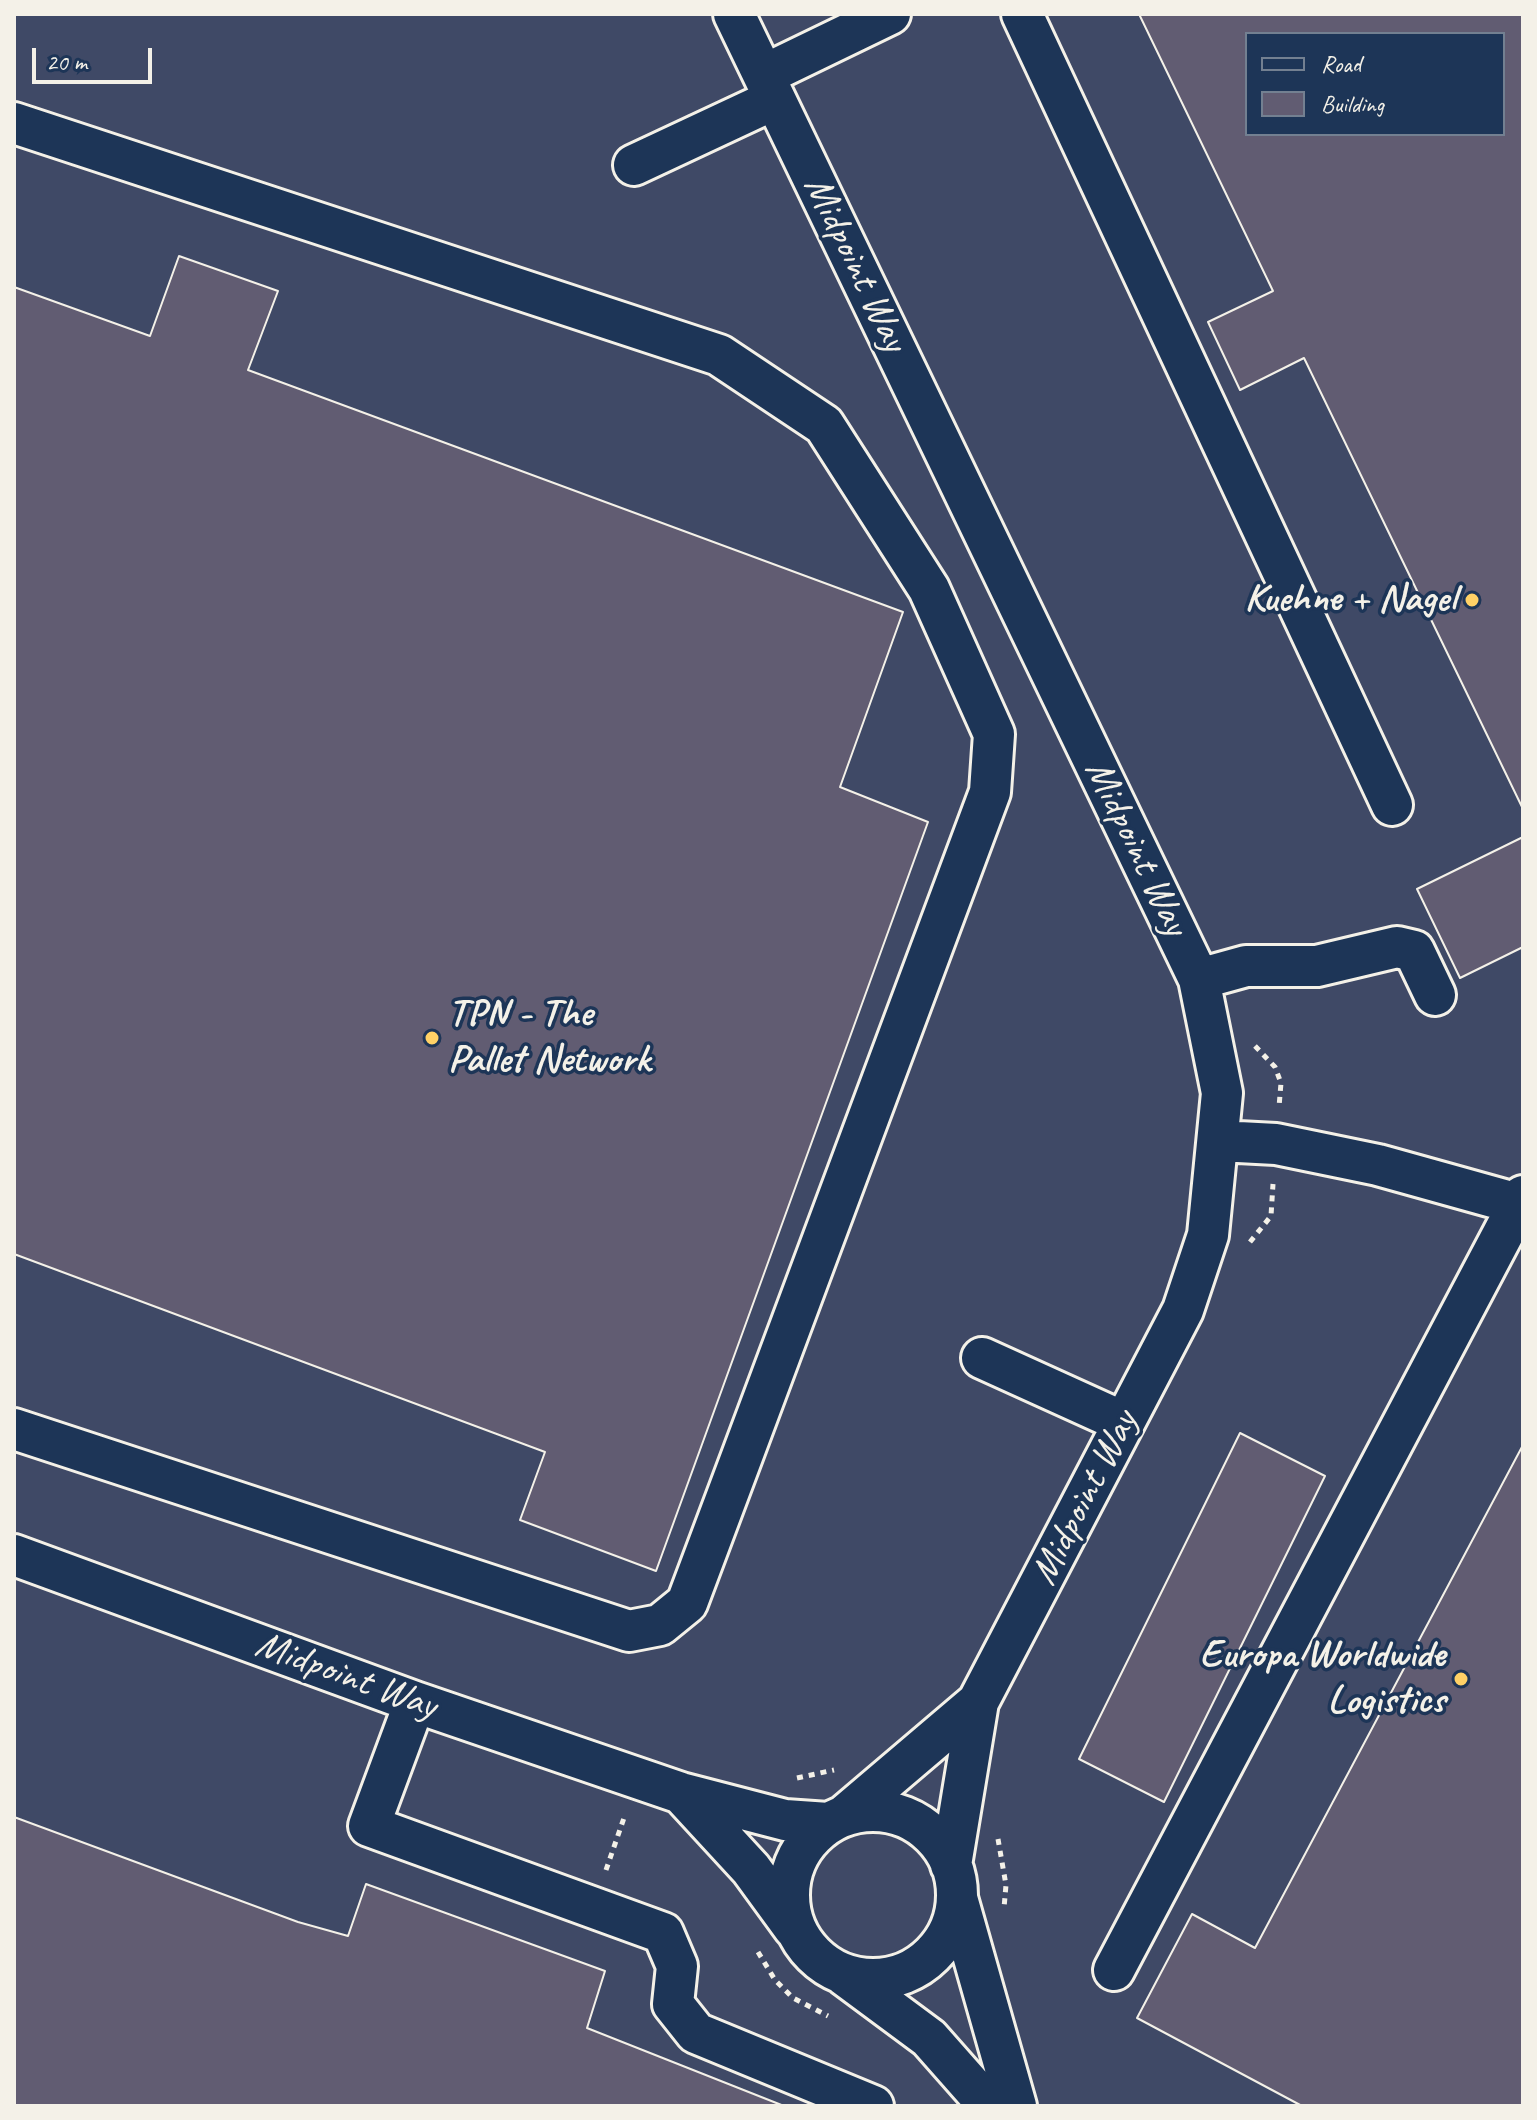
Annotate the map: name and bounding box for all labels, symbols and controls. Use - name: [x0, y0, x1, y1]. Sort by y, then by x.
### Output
- scale bar: [36, 32, 156, 82]
- legend: [1245, 32, 1505, 136]
- text: 20 m: [46, 47, 87, 77]
- text: Road: [1321, 49, 1361, 79]
- text: Building: [1321, 89, 1384, 119]
- street label: Midpoint Way: [792, 168, 918, 360]
- place label: Kuehne + Nagel: [1244, 576, 1456, 624]
- marker: Kuehne + Nagel: [1463, 591, 1481, 609]
- street label: Midpoint Way: [1073, 752, 1199, 944]
- place label: TPN - The Pallet Network: [448, 991, 650, 1085]
- marker: TPN - The Pallet Network: [423, 1029, 441, 1047]
- street label: Midpoint Way: [1021, 1403, 1149, 1593]
- street label: Midpoint Way: [249, 1621, 443, 1731]
- place label: Europa Worldwide Logistics: [1200, 1632, 1445, 1726]
- marker: Europa Worldwide Logistics: [1452, 1670, 1470, 1688]

